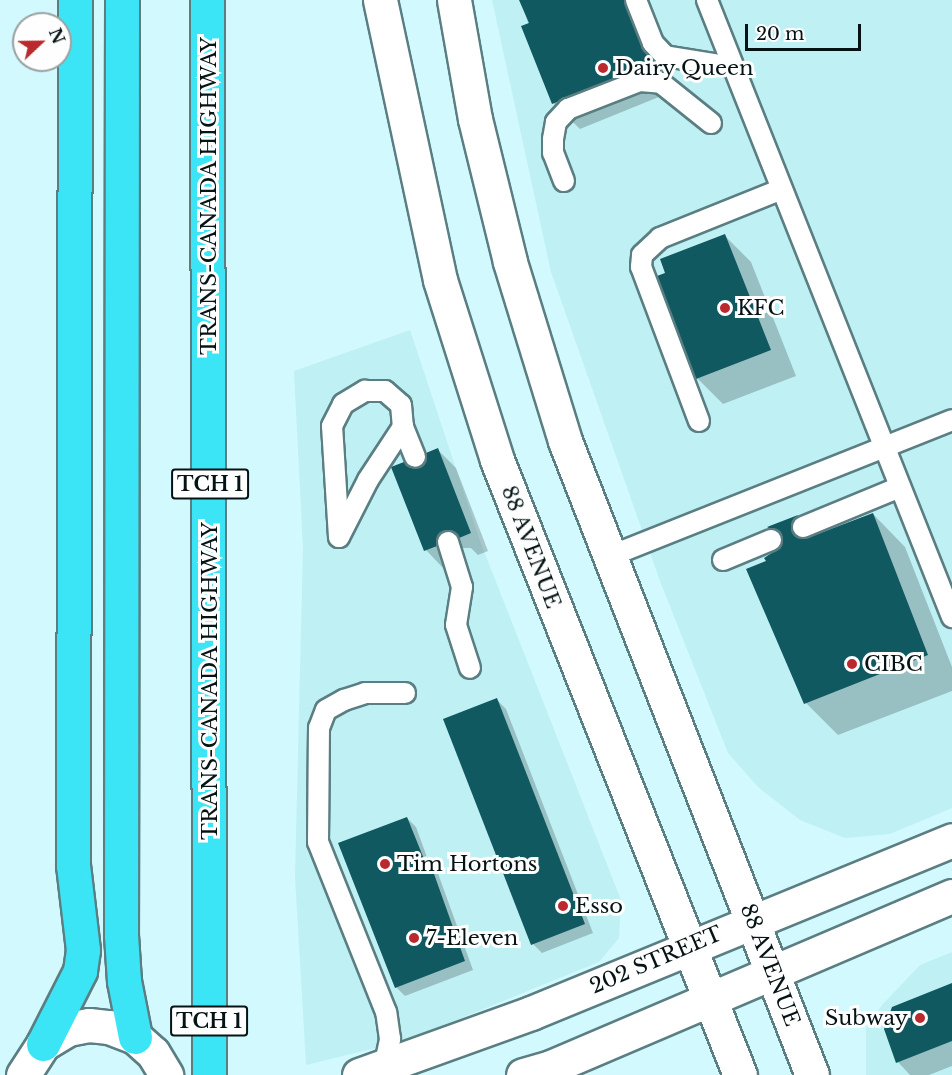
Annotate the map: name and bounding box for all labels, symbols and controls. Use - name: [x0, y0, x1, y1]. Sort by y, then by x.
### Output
- north arrow: [12, 12, 72, 72]
- scale bar: [748, 12, 864, 50]
- text: 20 m: [756, 23, 804, 45]
- text: N: [45, 25, 69, 47]
- street label: TRANS-CANADA HIGHWAY: [196, 37, 222, 355]
- place label: Dairy Queen: [615, 55, 754, 81]
- marker: Dairy Queen: [596, 61, 610, 75]
- place label: KFC: [737, 295, 784, 321]
- marker: KFC: [718, 301, 732, 315]
- road number: TCH 1: [171, 467, 249, 501]
- street label: 88 AVENUE: [496, 482, 566, 612]
- street label: TRANS-CANADA HIGHWAY: [197, 522, 223, 840]
- place label: CIBC: [864, 651, 923, 677]
- marker: CIBC: [845, 657, 859, 671]
- place label: Tim Hortons: [397, 851, 537, 877]
- marker: Tim Hortons: [378, 857, 392, 871]
- place label: Esso: [575, 893, 623, 919]
- marker: Esso: [556, 899, 570, 913]
- street label: 88 AVENUE: [735, 900, 805, 1030]
- street label: 202 STREET: [586, 921, 726, 999]
- place label: 7-Eleven: [426, 925, 518, 951]
- marker: 7-Eleven: [407, 931, 421, 945]
- road number: TCH 1: [170, 1004, 248, 1038]
- place label: Subway: [825, 1005, 908, 1031]
- marker: Subway: [913, 1011, 927, 1025]

